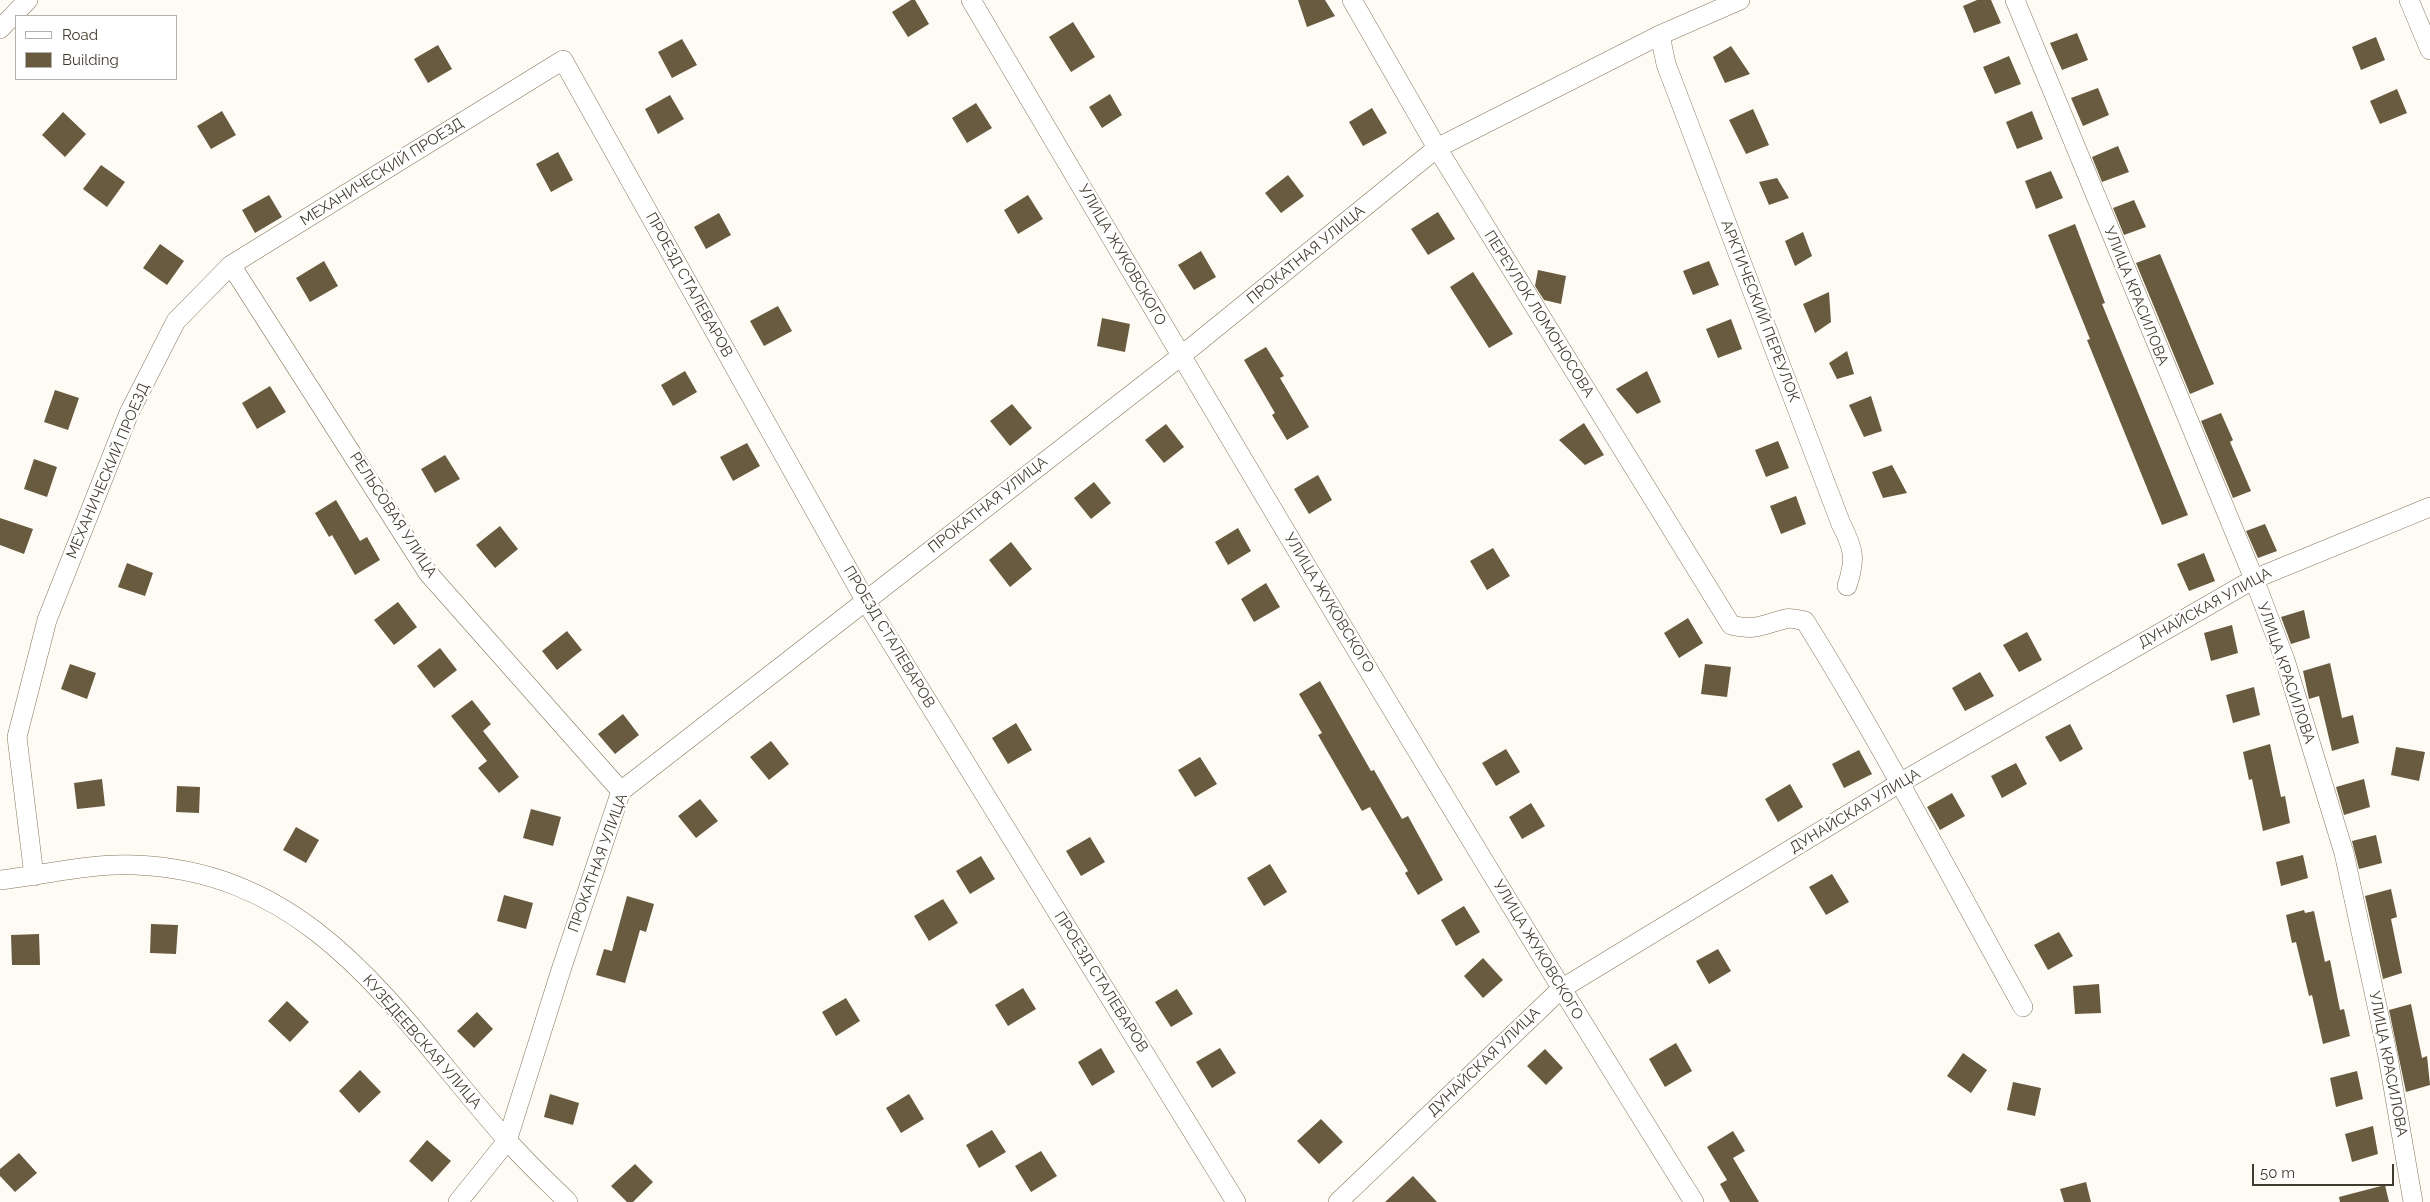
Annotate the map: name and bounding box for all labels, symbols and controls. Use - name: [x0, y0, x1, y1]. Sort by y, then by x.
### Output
- legend: [15, 15, 178, 80]
- text: Road: [62, 26, 98, 44]
- text: Building: [62, 51, 119, 69]
- street label: МЕХАНИЧЕСКИЙ ПРОЕЗД: [297, 114, 467, 230]
- street label: УЛИЦА ЖУКОВСКОГО: [1074, 181, 1170, 329]
- street label: ПРОКАТНАЯ УЛИЦА: [1243, 202, 1369, 308]
- street label: ПРОЕЗД СТАЛЕВАРОВ: [642, 210, 736, 360]
- street label: АРКТИЧЕСКИЙ ПЕРЕУЛОК: [1717, 217, 1803, 405]
- street label: УЛИЦА КРАСИЛОВА: [2100, 224, 2172, 368]
- street label: ПЕРЕУЛОК ЛОМОНОСОВА: [1480, 227, 1598, 401]
- street label: МЕХАНИЧЕСКИЙ ПРОЕЗД: [63, 380, 153, 562]
- street label: РЕЛЬСОВАЯ УЛИЦА: [346, 449, 440, 581]
- street label: ПРОКАТНАЯ УЛИЦА: [925, 453, 1051, 557]
- street label: УЛИЦА ЖУКОВСКОГО: [1280, 530, 1378, 676]
- street label: ПРОЕЗД СТАЛЕВАРОВ: [839, 563, 939, 711]
- street label: ДУНАЙСКАЯ УЛИЦА: [2135, 564, 2275, 652]
- street label: УЛИЦА КРАСИЛОВА: [2253, 600, 2319, 746]
- street label: ДУНАЙСКАЯ УЛИЦА: [1786, 765, 1924, 857]
- street label: ПРОКАТНАЯ УЛИЦА: [565, 791, 631, 935]
- street label: УЛИЦА ЖУКОВСКОГО: [1489, 877, 1587, 1023]
- street label: ПРОЕЗД СТАЛЕВАРОВ: [1050, 908, 1152, 1056]
- street label: КУЗЕДЕЕВСКАЯ УЛИЦА: [359, 971, 485, 1113]
- street label: УЛИЦА КРАСИЛОВА: [2365, 990, 2411, 1138]
- street label: ДУНАЙСКАЯ УЛИЦА: [1424, 1004, 1544, 1120]
- scale bar: [2255, 1154, 2398, 1186]
- text: 50 m: [2260, 1164, 2295, 1182]

